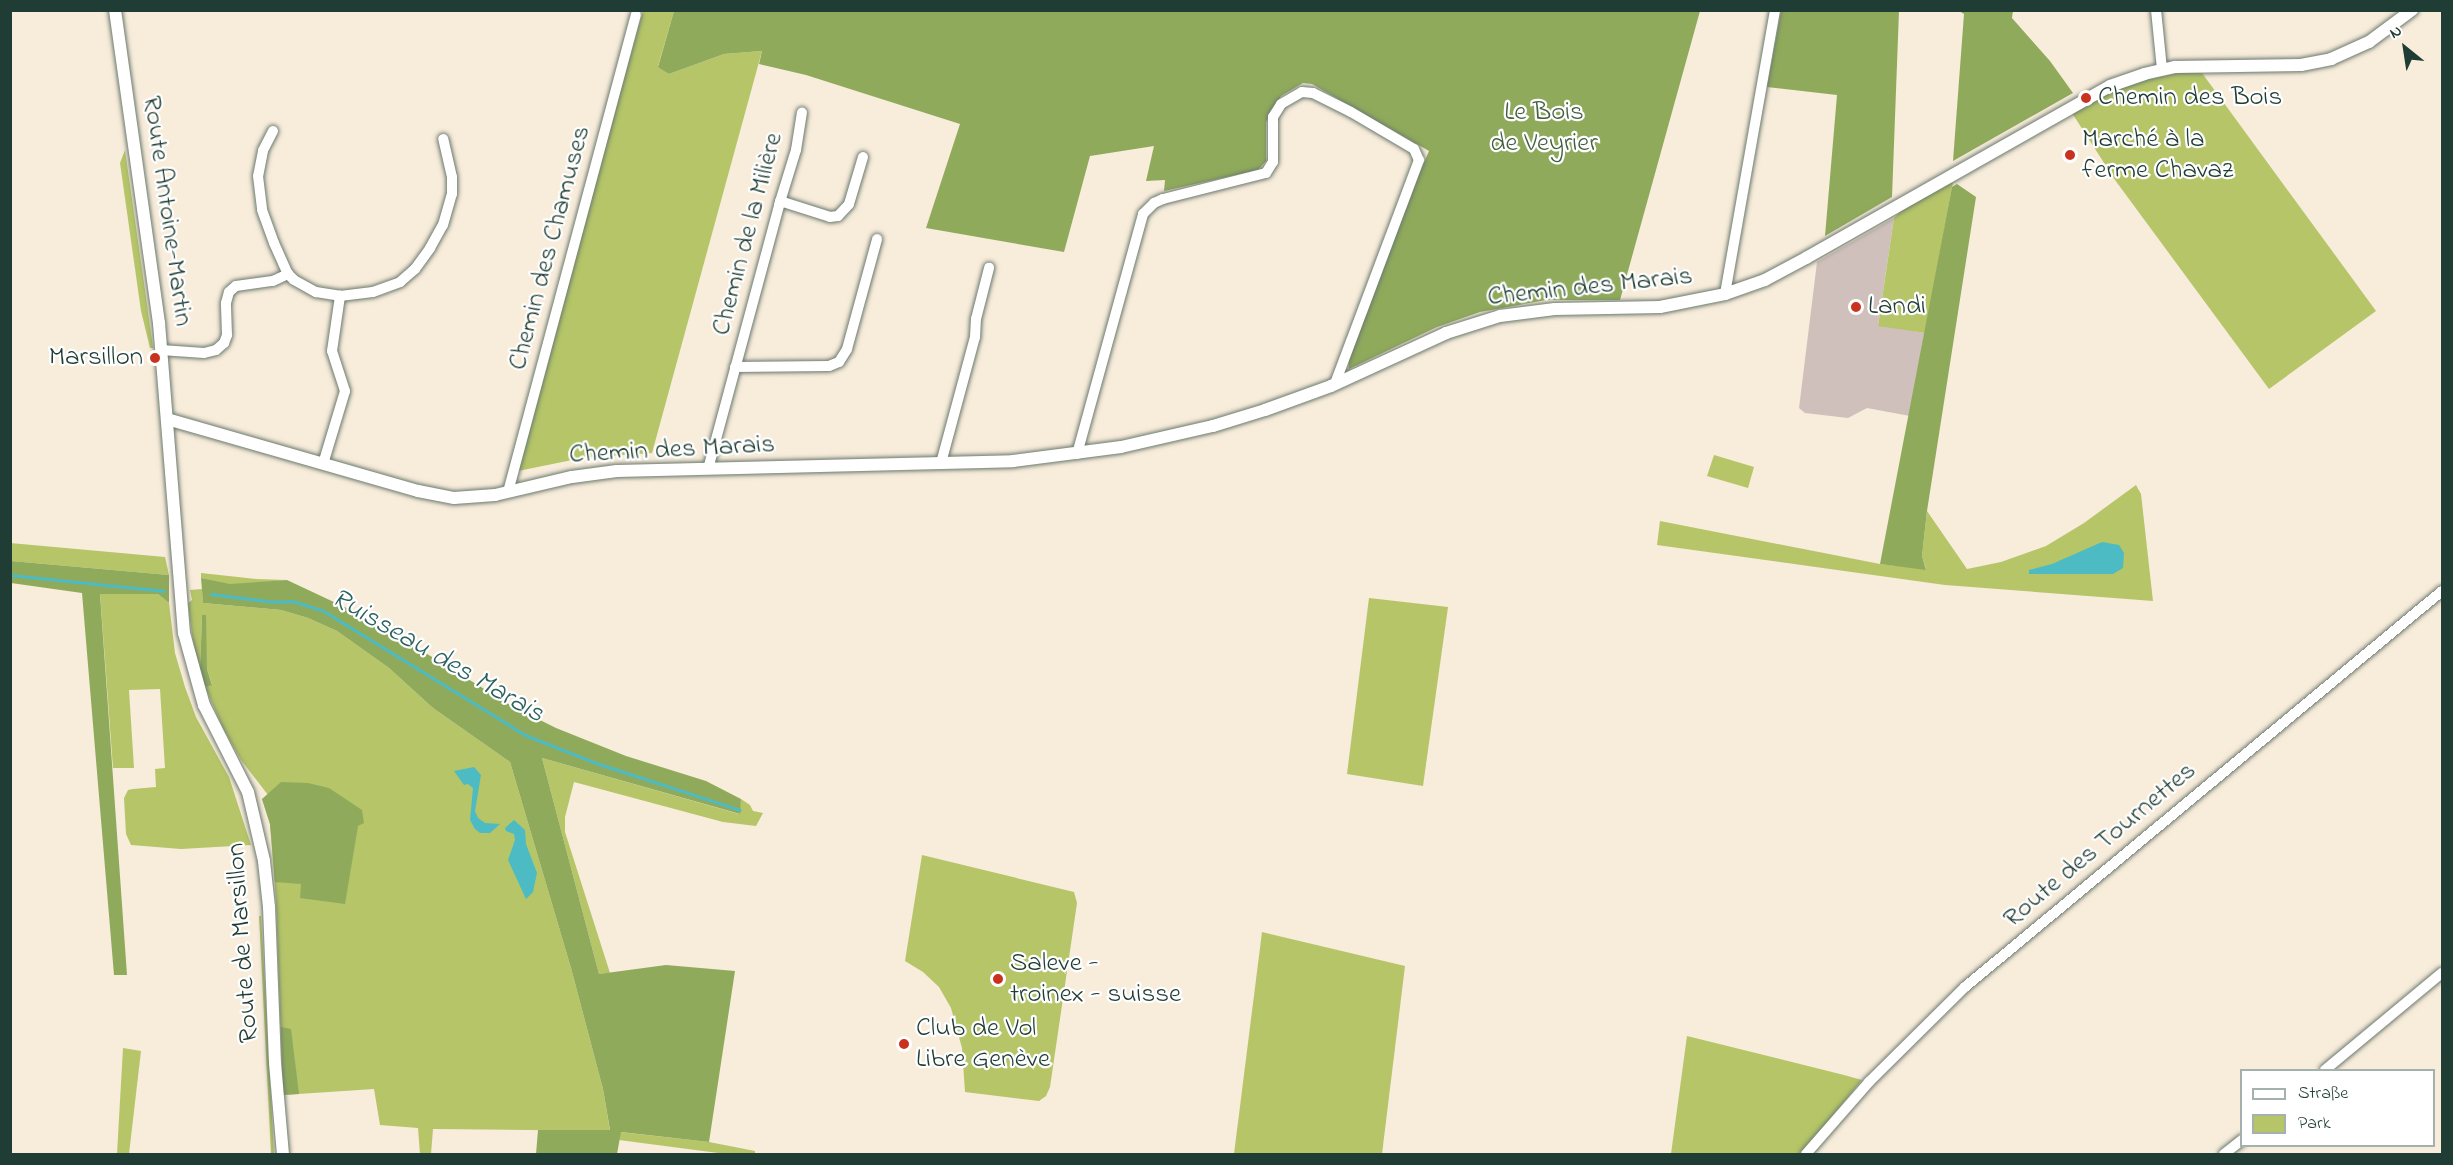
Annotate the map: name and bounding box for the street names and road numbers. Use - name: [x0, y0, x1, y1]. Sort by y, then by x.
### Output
- street label: Route Antoine-Martin: [135, 94, 199, 328]
- street label: Chemin des Chamuses: [502, 122, 598, 374]
- street label: Chemin de la Milière: [705, 129, 791, 339]
- street label: Chemin des Marais: [1486, 260, 1694, 314]
- street label: Chemin des Marais: [568, 428, 776, 472]
- street label: Route des Tournettes: [1997, 755, 2203, 935]
- street label: Route de Marsillon: [220, 842, 266, 1044]

